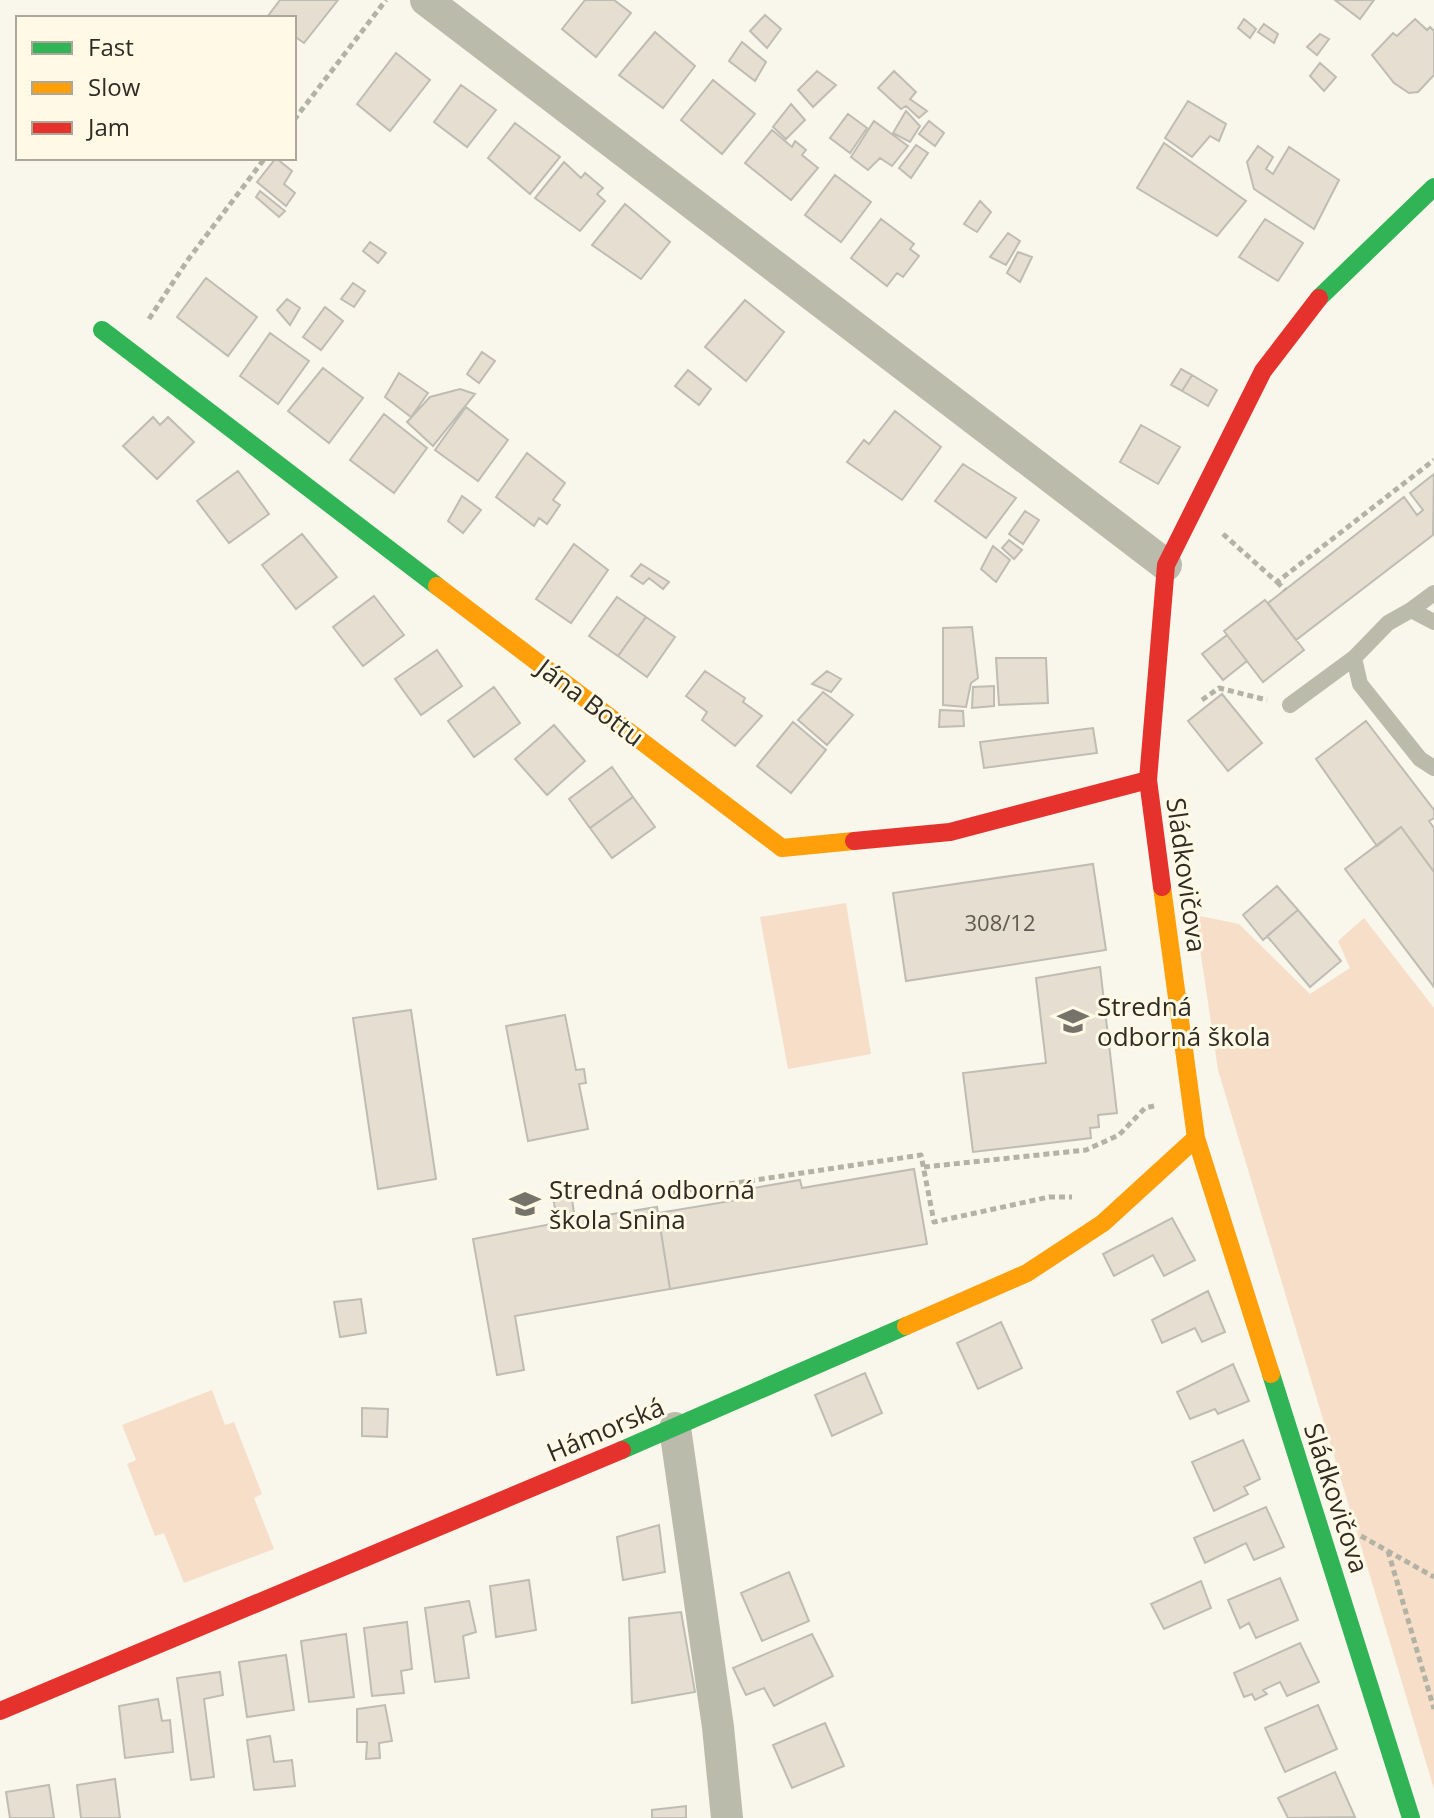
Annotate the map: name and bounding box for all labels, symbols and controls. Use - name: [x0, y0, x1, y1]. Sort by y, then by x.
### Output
- legend: [16, 16, 296, 160]
- text: Fast: [88, 30, 134, 63]
- text: Slow: [88, 70, 141, 103]
- text: Jam: [86, 110, 130, 143]
- street label: Jána Bottu: [528, 648, 652, 754]
- street label: Sládkovičova: [1158, 795, 1216, 955]
- house number: 308/12: [965, 907, 1035, 937]
- place label: Stredná odborná škola: [1097, 988, 1271, 1054]
- school or university icon: Stredná odborná škola: [1056, 1004, 1090, 1038]
- place label: Stredná odborná škola Snina: [549, 1171, 755, 1237]
- school or university icon: Stredná odborná škola Snina: [508, 1187, 542, 1221]
- street label: Hámorská: [541, 1388, 669, 1470]
- street label: Sládkovičova: [1296, 1418, 1378, 1578]

